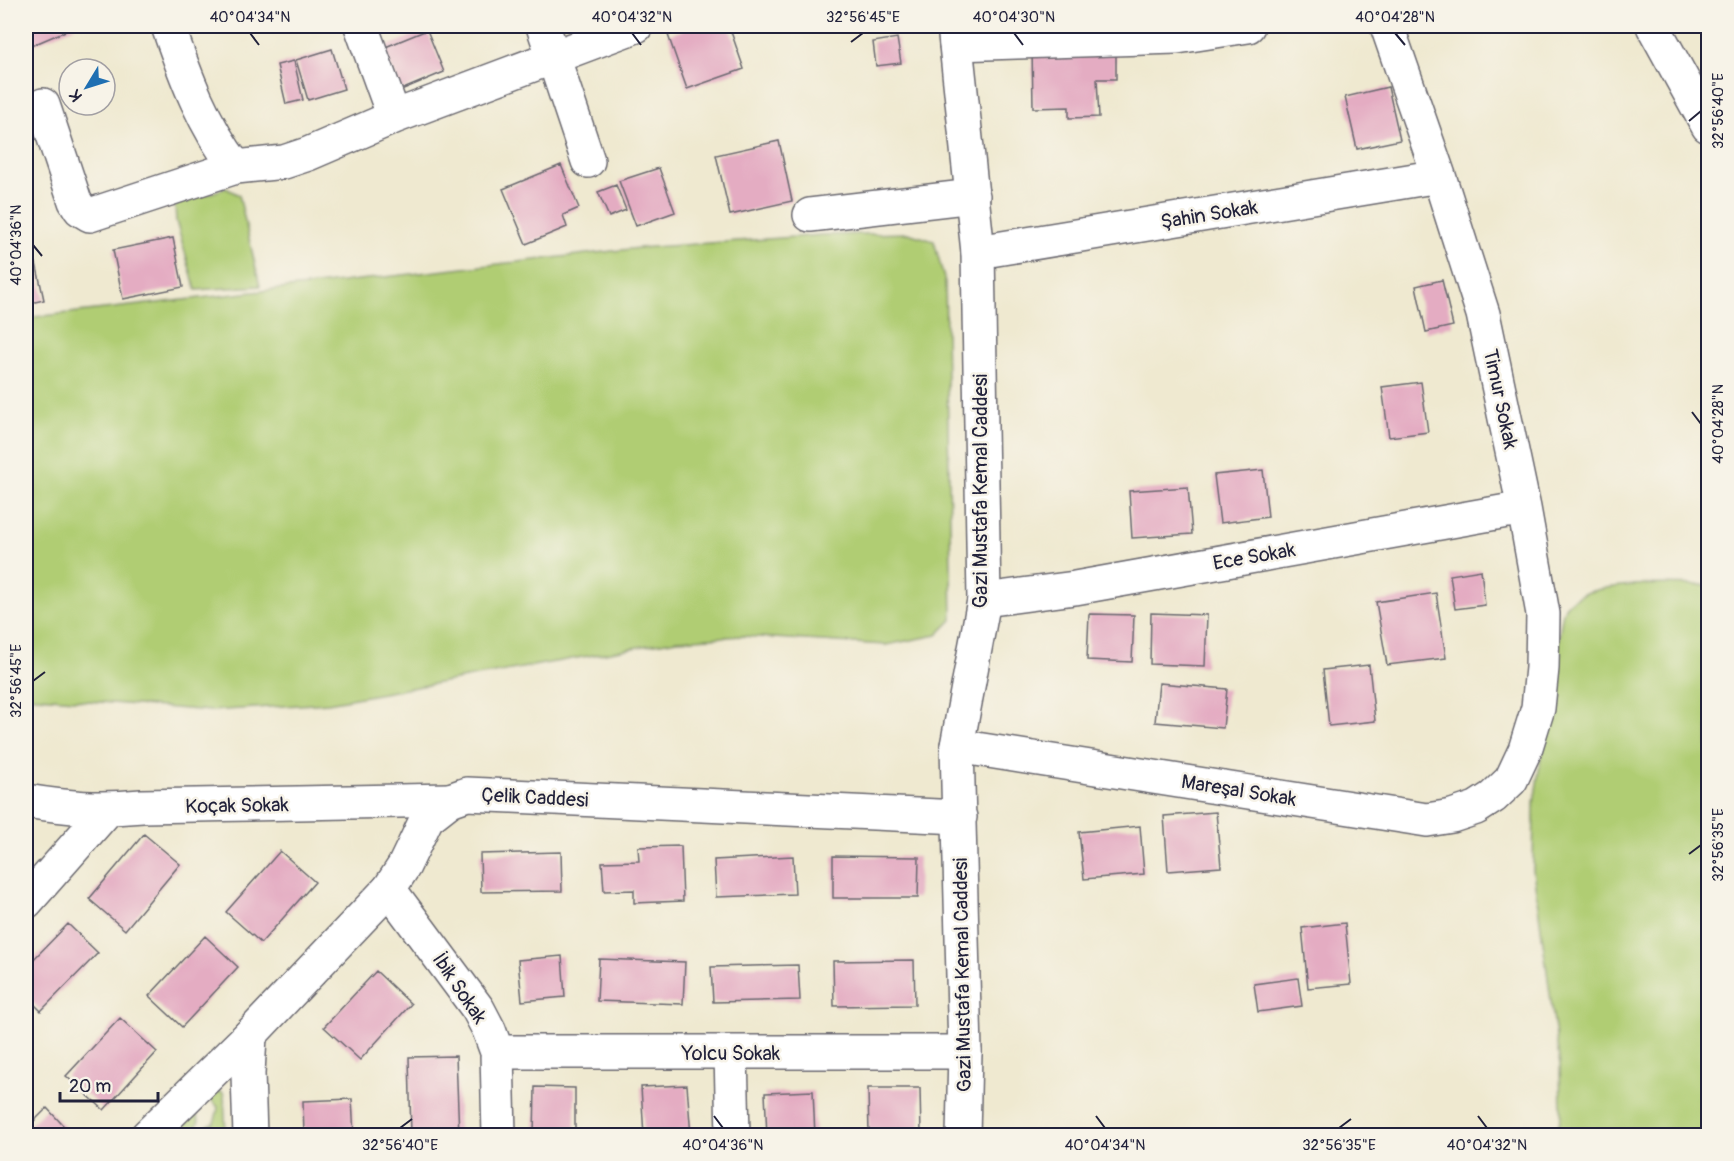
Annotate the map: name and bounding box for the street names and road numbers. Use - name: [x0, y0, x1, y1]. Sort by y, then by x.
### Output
- street label: Şahin Sokak: [1159, 194, 1260, 235]
- street label: Timur Sokak: [1478, 347, 1523, 452]
- street label: Gazi Mustafa Kemal Caddesi: [968, 374, 993, 608]
- street label: Ece Sokak: [1211, 537, 1298, 576]
- street label: Mareşal Sokak: [1180, 769, 1299, 812]
- street label: Çelik Caddesi: [481, 782, 589, 813]
- street label: Koçak Sokak: [185, 792, 290, 819]
- street label: Gazi Mustafa Kemal Caddesi: [948, 858, 977, 1092]
- street label: İbik Sokak: [427, 948, 493, 1029]
- street label: Yolcu Sokak: [681, 1041, 781, 1066]

